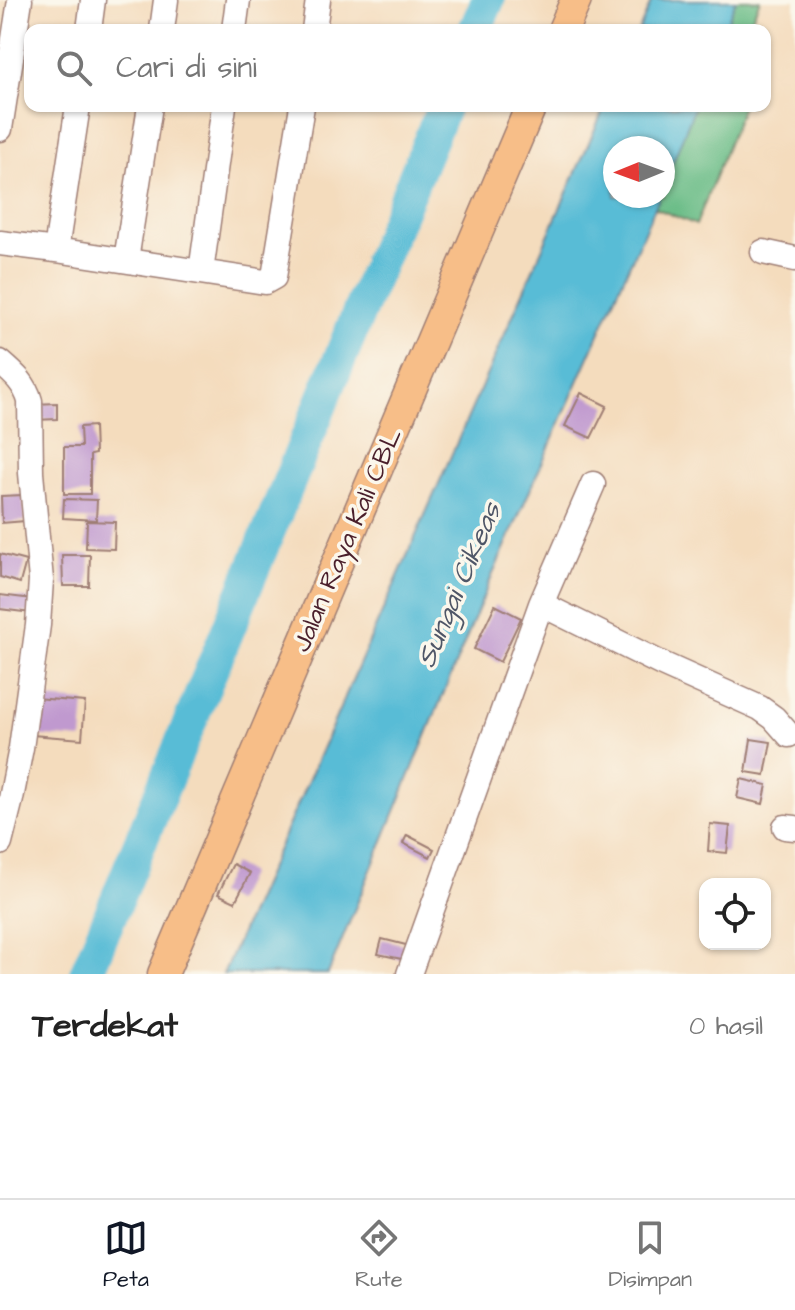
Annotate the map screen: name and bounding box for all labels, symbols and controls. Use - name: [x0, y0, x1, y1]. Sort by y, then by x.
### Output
- search box: [24, 24, 771, 112]
- icon: search: [52, 46, 96, 90]
- text: Cari di sini: [116, 47, 257, 89]
- north arrow: [603, 136, 675, 208]
- street label: Jalan Raya Kali CBL: [284, 423, 412, 658]
- water label: Sungai Cikeas: [407, 495, 513, 674]
- map controls: [699, 878, 771, 950]
- button: locate: [699, 878, 771, 950]
- text: Terdekat: [32, 1002, 178, 1050]
- text: 0 hasil: [689, 1008, 763, 1044]
- tab: Peta: [103, 1216, 149, 1295]
- tab: Rute: [355, 1216, 403, 1295]
- tab: Disimpan: [608, 1216, 692, 1295]

